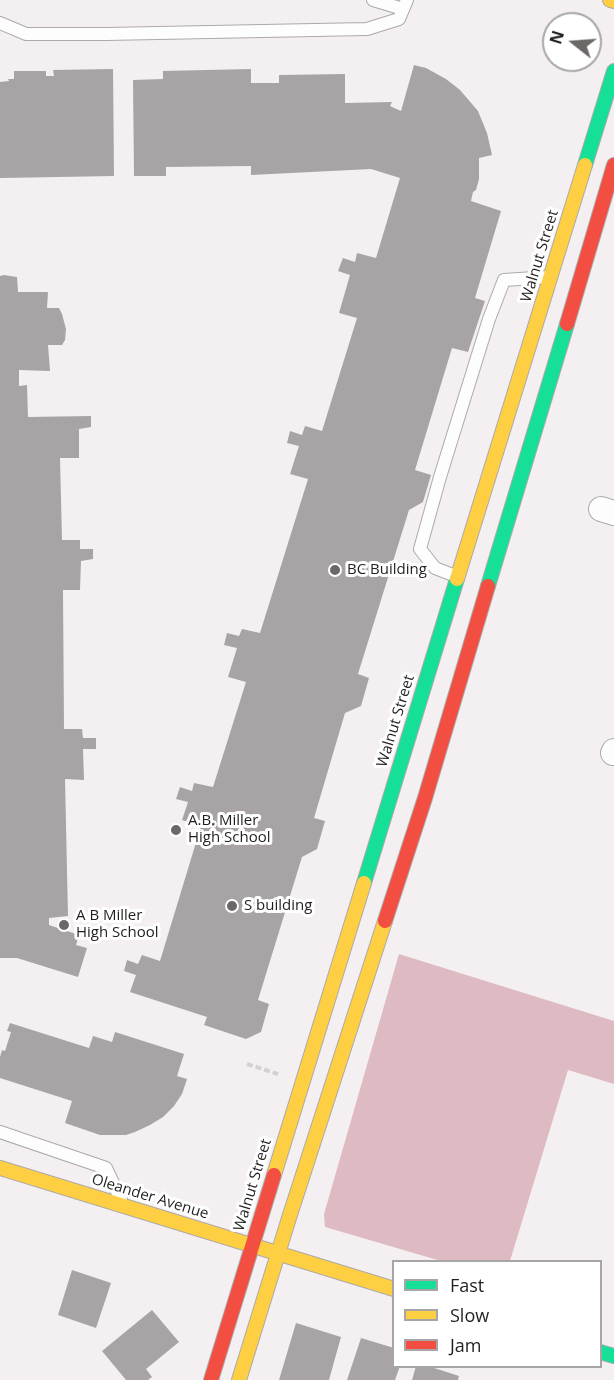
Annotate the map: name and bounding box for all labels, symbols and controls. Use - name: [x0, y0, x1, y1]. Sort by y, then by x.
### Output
- north arrow: [542, 12, 602, 72]
- text: N: [544, 28, 569, 47]
- street label: Walnut Street: [517, 208, 563, 304]
- place label: BC Building: [347, 561, 427, 579]
- marker: BC Building: [328, 563, 342, 577]
- street label: Walnut Street: [373, 673, 419, 769]
- place label: A.B. Miller High School: [188, 812, 271, 847]
- marker: A.B. Miller High School: [169, 823, 183, 837]
- place label: S building: [244, 897, 312, 915]
- marker: S building: [225, 899, 239, 913]
- place label: A B Miller High School: [76, 907, 159, 942]
- marker: A B Miller High School: [57, 918, 71, 932]
- street label: Walnut Street: [230, 1137, 276, 1233]
- street label: Oleander Avenue: [89, 1171, 211, 1223]
- legend: [392, 1260, 602, 1368]
- text: Fast: [450, 1273, 484, 1297]
- text: Slow: [450, 1303, 489, 1327]
- text: Jam: [450, 1333, 482, 1357]

